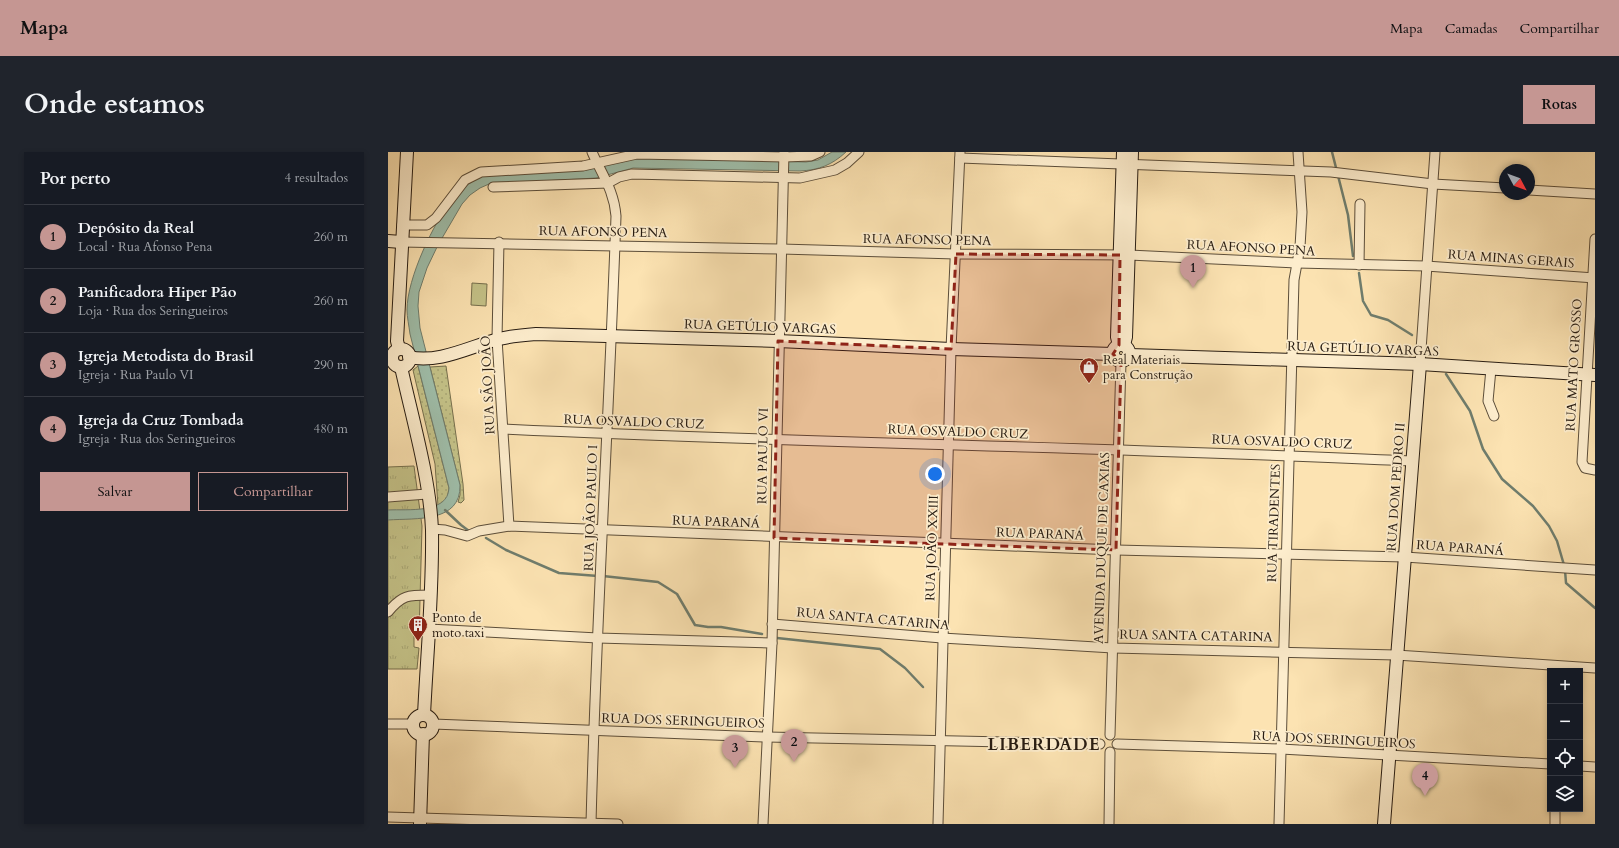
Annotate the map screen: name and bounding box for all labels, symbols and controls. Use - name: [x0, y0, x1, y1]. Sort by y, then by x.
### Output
- text: Mapa: [20, 15, 68, 41]
- text: Mapa: [1390, 19, 1423, 38]
- text: Camadas: [1445, 19, 1498, 38]
- text: Compartilhar: [1520, 19, 1599, 38]
- text: Onde estamos: [24, 85, 205, 123]
- button: Rotas: [1523, 85, 1595, 124]
- north arrow: [1499, 164, 1535, 200]
- text: Por perto: [40, 167, 110, 190]
- text: 4 resultados: [284, 169, 348, 187]
- text: Depósito da Real: [78, 218, 194, 238]
- street label: RUA AFONSO PENA: [539, 222, 668, 242]
- text: 1: [50, 228, 56, 246]
- text: 260 m: [314, 228, 348, 246]
- street label: RUA AFONSO PENA: [863, 230, 992, 250]
- street label: RUA AFONSO PENA: [1186, 236, 1316, 260]
- text: Local · Rua Afonso Pena: [78, 238, 212, 256]
- street label: RUA MINAS GERAIS: [1447, 246, 1575, 272]
- pin: 1: [1180, 255, 1206, 288]
- text: Panificadora Hiper Pão: [78, 282, 237, 302]
- text: 2: [50, 292, 56, 310]
- text: 260 m: [314, 292, 348, 310]
- street label: RUA MATO GROSSO: [1562, 298, 1586, 432]
- text: Loja · Rua dos Seringueiros: [78, 302, 228, 320]
- street label: RUA GETÚLIO VARGAS: [684, 315, 836, 339]
- street label: RUA SÃO JOÃO: [476, 335, 500, 435]
- street label: RUA GETÚLIO VARGAS: [1287, 337, 1439, 361]
- text: Igreja Metodista do Brasil: [78, 346, 254, 366]
- place label: Real Materiais para Construção: [1103, 351, 1193, 384]
- text: 3: [50, 356, 56, 374]
- text: 290 m: [314, 356, 348, 374]
- shop icon: Real Materiais para Construção: [1078, 356, 1100, 384]
- text: Igreja · Rua Paulo VI: [78, 366, 193, 384]
- street label: RUA PAULO VI: [753, 408, 773, 504]
- text: Igreja da Cruz Tombada: [78, 410, 244, 430]
- street label: RUA OSVALDO CRUZ: [563, 411, 705, 433]
- text: 4: [50, 420, 56, 438]
- text: 480 m: [314, 420, 348, 438]
- street label: RUA OSVALDO CRUZ: [887, 421, 1029, 443]
- street label: RUA DOM PEDRO II: [1383, 422, 1409, 552]
- text: Igreja · Rua dos Seringueiros: [78, 430, 235, 448]
- street label: RUA OSVALDO CRUZ: [1211, 431, 1353, 453]
- street label: RUA JOÃO PAULO I: [580, 444, 602, 572]
- street label: AVENIDA DUQUE DE CAXIAS: [1090, 452, 1114, 644]
- your location: [925, 464, 945, 484]
- street label: RUA TIRADENTES: [1263, 464, 1285, 582]
- button: Salvar: [40, 472, 190, 511]
- button: Compartilhar: [198, 472, 348, 511]
- street label: RUA JOÃO XXIII: [921, 495, 943, 601]
- street label: RUA PARANÁ: [672, 511, 761, 533]
- street label: RUA PARANÁ: [996, 523, 1085, 545]
- street label: RUA PARANÁ: [1416, 536, 1505, 560]
- street label: RUA SANTA CATARINA: [796, 603, 951, 635]
- place label: Ponto de moto taxi: [432, 609, 485, 642]
- building icon: Ponto de moto taxi: [407, 614, 429, 642]
- street label: RUA SANTA CATARINA: [1119, 626, 1274, 646]
- map controls: [1547, 668, 1583, 812]
- button: +: [1547, 668, 1583, 704]
- button: −: [1547, 704, 1583, 740]
- street label: RUA DOS SERINGUEIROS: [601, 709, 765, 733]
- street label: RUA DOS SERINGUEIROS: [1252, 727, 1416, 753]
- pin: 2: [781, 729, 807, 762]
- district label: LIBERDADE: [987, 733, 1101, 756]
- pin: 3: [722, 735, 748, 768]
- button: locate: [1547, 740, 1583, 776]
- pin: 4: [1412, 763, 1438, 796]
- button: layers: [1547, 776, 1583, 812]

